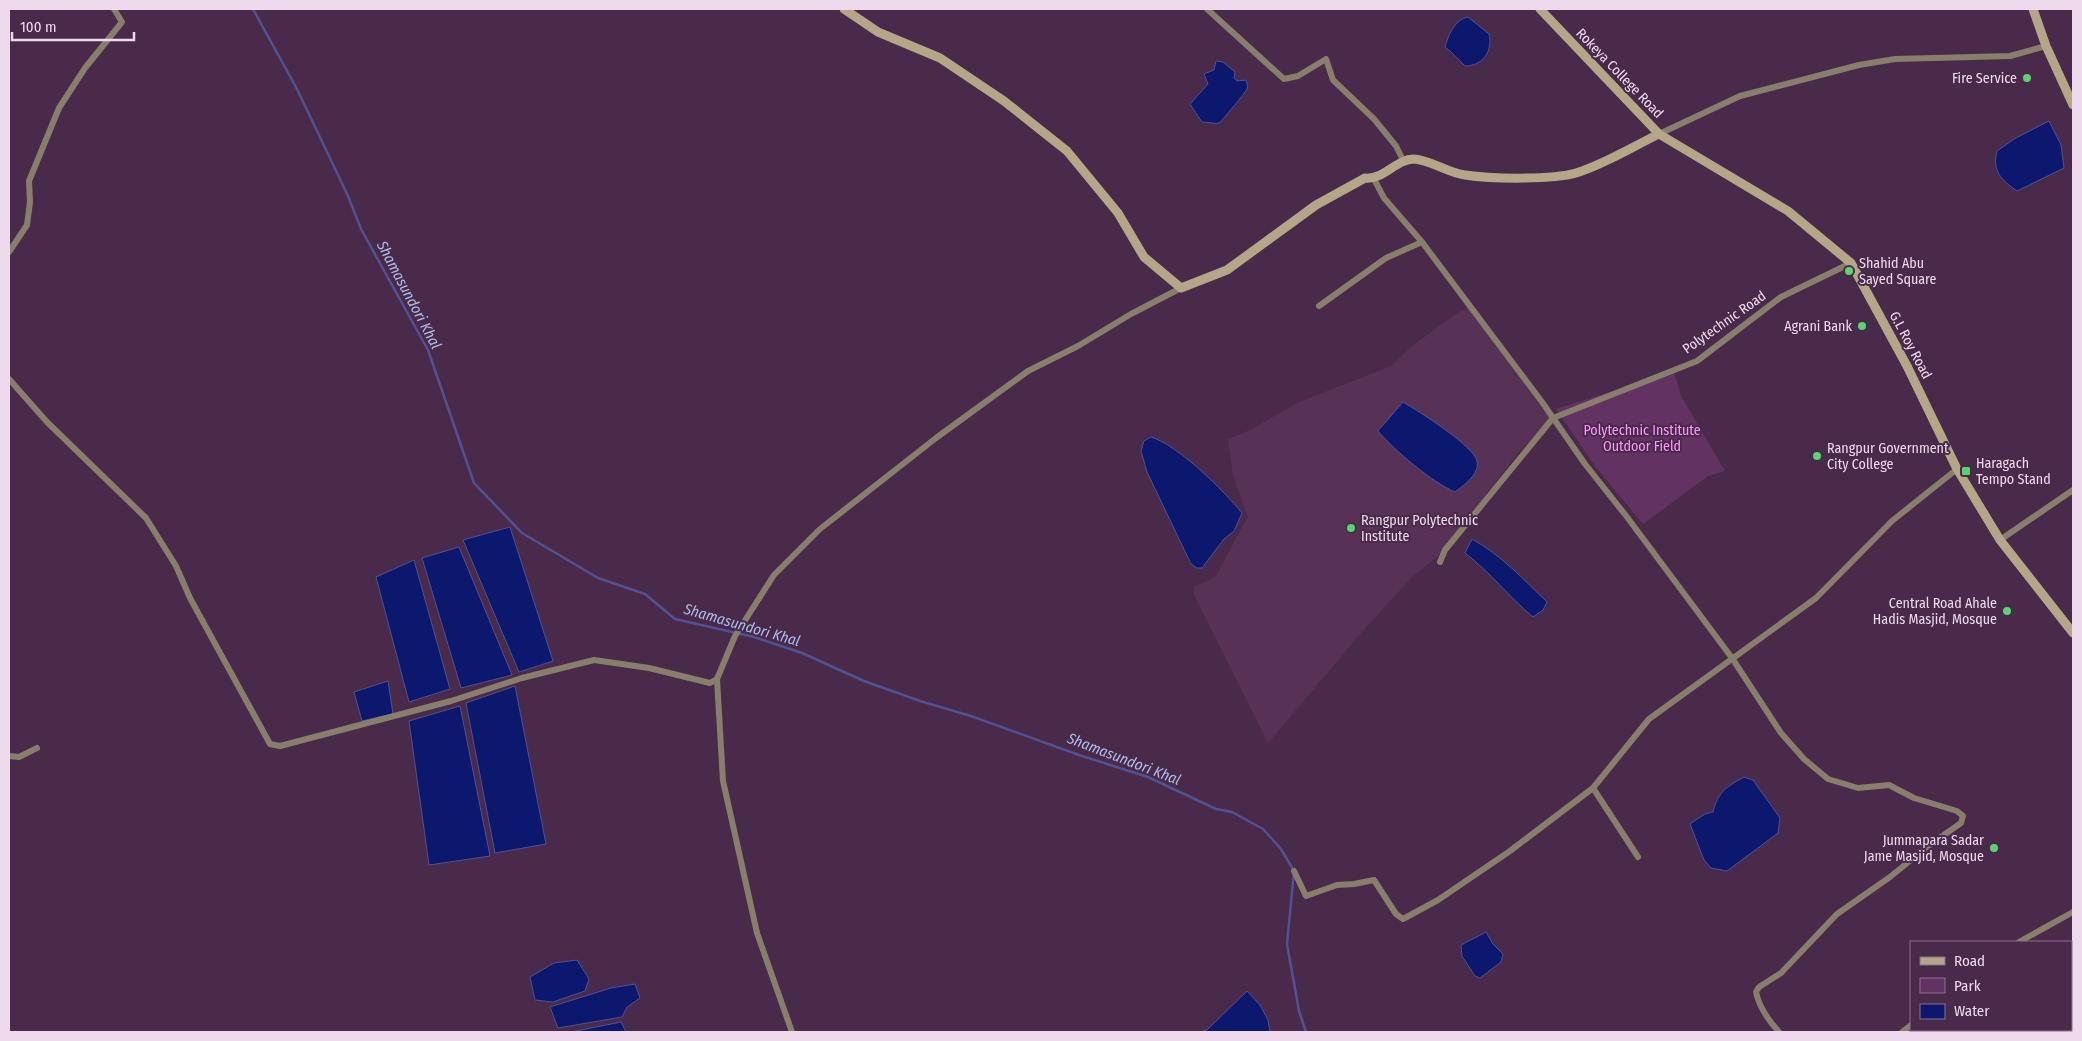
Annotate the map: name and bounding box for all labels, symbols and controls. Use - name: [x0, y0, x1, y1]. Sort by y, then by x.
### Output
- scale bar: [12, 10, 135, 42]
- text: 100 m: [20, 18, 57, 36]
- street label: Rokeya College Road: [1572, 25, 1667, 122]
- place label: Fire Service: [1952, 70, 2017, 87]
- marker: Fire Service: [2021, 72, 2033, 84]
- water label: Shamasundori Khal: [372, 237, 445, 352]
- place label: Shahid Abu Sayed Square: [1859, 255, 1937, 288]
- marker: Shahid Abu Sayed Square: [1843, 265, 1855, 277]
- street label: Polytechnic Road: [1679, 287, 1769, 357]
- street label: G.L Roy Road: [1886, 309, 1935, 382]
- place label: Agrani Bank: [1784, 318, 1852, 335]
- marker: Agrani Bank: [1856, 320, 1868, 332]
- park label: Polytechnic Institute Outdoor Field: [1583, 422, 1701, 455]
- place label: Rangpur Government City College: [1827, 440, 1949, 473]
- marker: Rangpur Government City College: [1811, 450, 1823, 462]
- place label: Haragach Tempo Stand: [1976, 455, 2051, 488]
- marker: Haragach Tempo Stand: [1960, 465, 1972, 477]
- place label: Rangpur Polytechnic Institute: [1361, 512, 1478, 545]
- marker: Rangpur Polytechnic Institute: [1345, 522, 1357, 534]
- place label: Central Road Ahale Hadis Masjid, Mosque: [1873, 595, 1997, 628]
- water label: Shamasundori Khal: [681, 600, 802, 650]
- marker: Central Road Ahale Hadis Masjid, Mosque: [2001, 605, 2013, 617]
- water label: Shamasundori Khal: [1064, 729, 1183, 789]
- place label: Jummapara Sadar Jame Masjid, Mosque: [1864, 832, 1984, 865]
- marker: Jummapara Sadar Jame Masjid, Mosque: [1988, 842, 2000, 854]
- legend: [1910, 941, 2072, 1031]
- text: Road: [1954, 952, 1985, 970]
- text: Park: [1954, 977, 1981, 995]
- text: Water: [1954, 1002, 1990, 1020]

